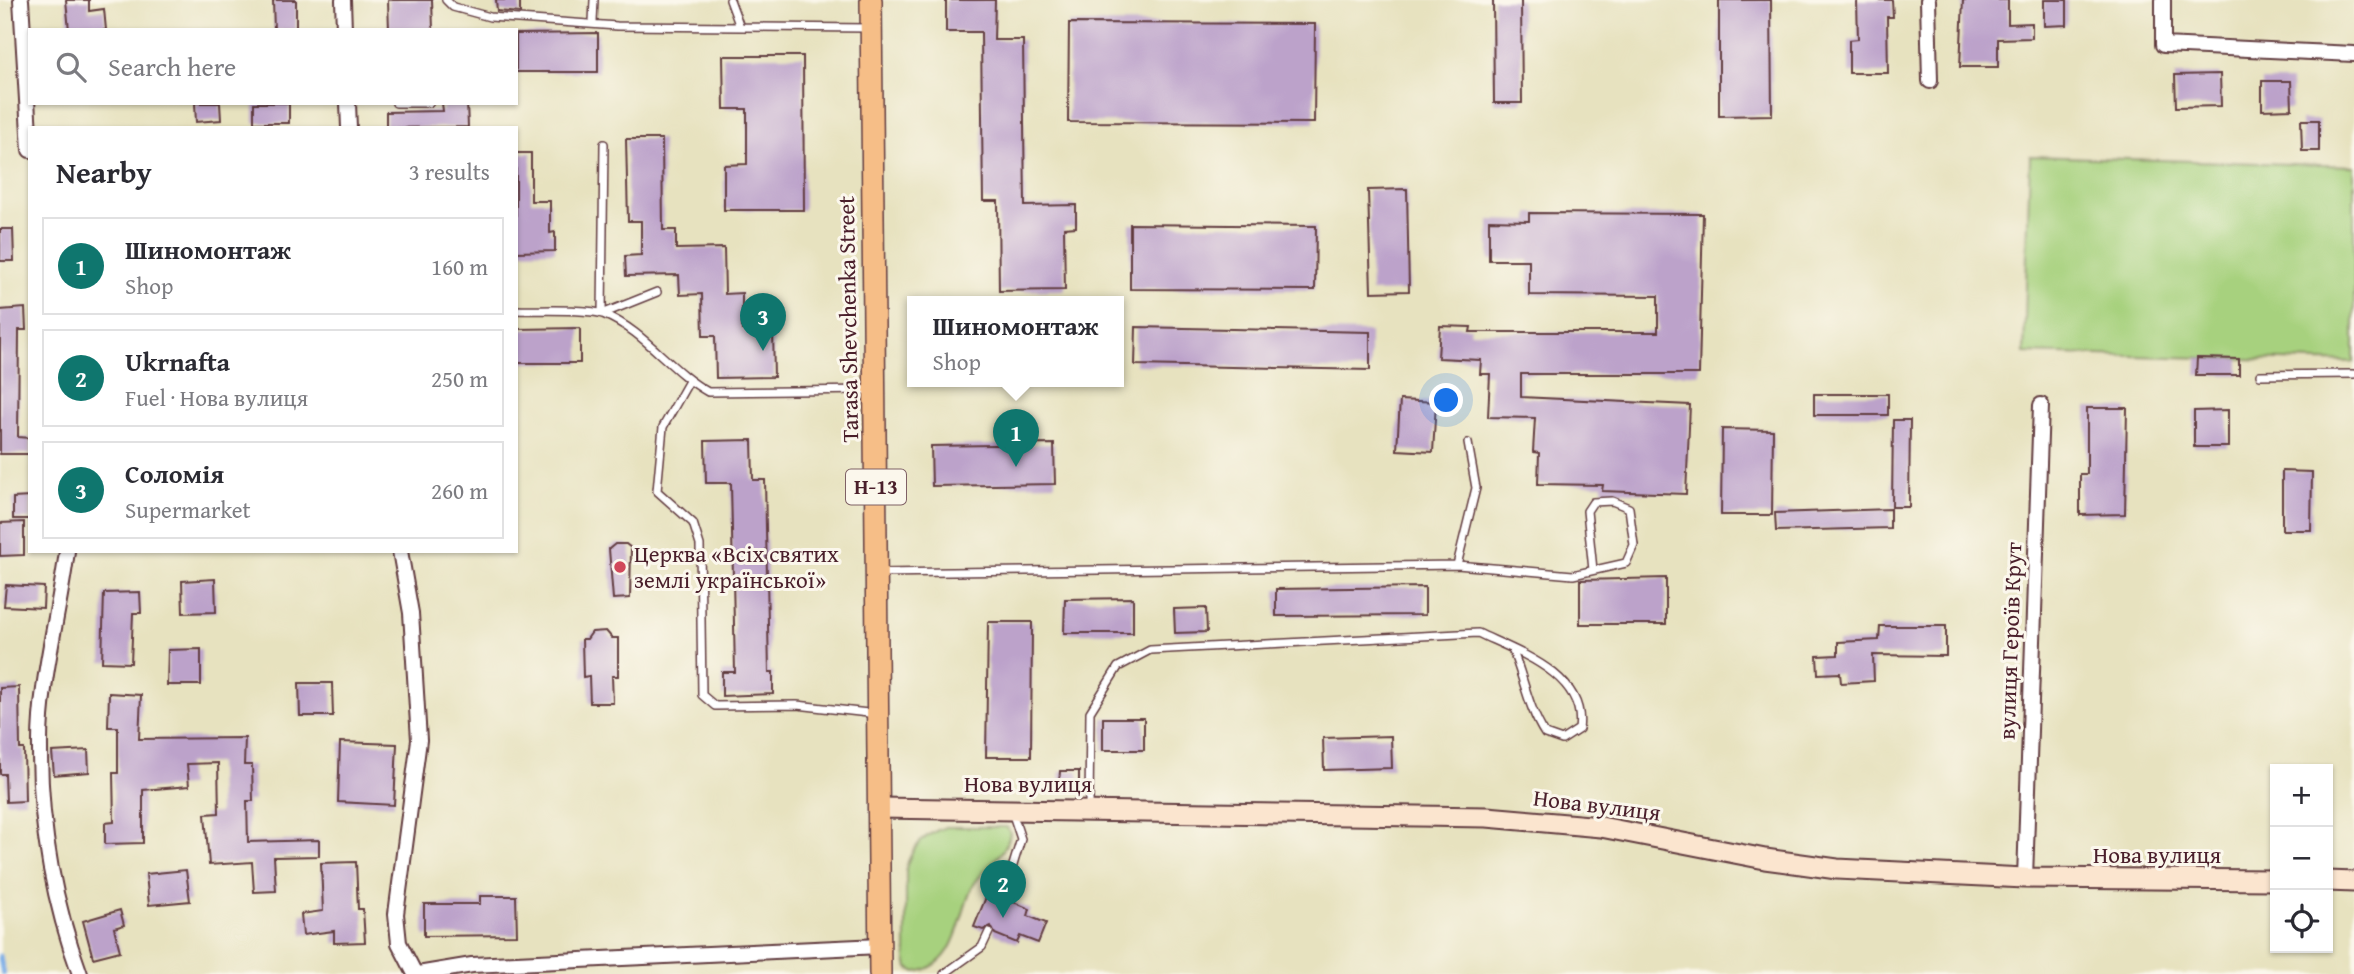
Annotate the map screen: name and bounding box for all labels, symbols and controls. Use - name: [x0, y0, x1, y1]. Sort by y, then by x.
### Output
- search box: [28, 28, 518, 105]
- text: Search here: [108, 47, 236, 86]
- icon: search: [52, 48, 90, 86]
- text: Nearby: [56, 150, 152, 194]
- text: 3 results: [409, 155, 490, 188]
- street label: Tarasa Shevchenka Street: [829, 195, 866, 443]
- text: Шиномонтаж: [125, 230, 291, 269]
- text: 1: [75, 250, 87, 283]
- text: 160 m: [431, 250, 488, 283]
- text: Shop: [125, 269, 173, 302]
- pin: 3: [740, 293, 786, 351]
- popup: [907, 296, 1124, 387]
- text: Шиномонтаж: [933, 306, 1098, 345]
- text: Ukrnafta: [125, 342, 230, 381]
- text: Shop: [933, 345, 981, 378]
- text: 2: [75, 362, 87, 395]
- text: 250 m: [431, 362, 488, 395]
- text: Fuel · Нова вулиця: [125, 381, 308, 414]
- your location: [1429, 383, 1463, 417]
- pin: 1: [993, 409, 1039, 467]
- text: Соломiя: [125, 454, 224, 493]
- road number: Н-13: [846, 470, 906, 504]
- text: 3: [75, 474, 87, 507]
- text: 260 m: [431, 474, 488, 507]
- text: Supermarket: [125, 493, 251, 526]
- place label: Церква «Всіх святих землі української»: [634, 537, 839, 596]
- street label: вулиця Героїв Крут: [1990, 542, 2029, 740]
- marker: Церква «Всіх святих землі української»: [612, 559, 628, 575]
- map controls: [2270, 764, 2333, 953]
- button: +: [2270, 764, 2333, 827]
- street label: Нова вулиця: [964, 767, 1092, 800]
- street label: Нова вулиця: [1531, 780, 1663, 829]
- button: −: [2270, 827, 2333, 890]
- street label: Нова вулиця: [2093, 838, 2221, 871]
- pin: 2: [980, 860, 1026, 918]
- button: locate: [2270, 890, 2333, 953]

